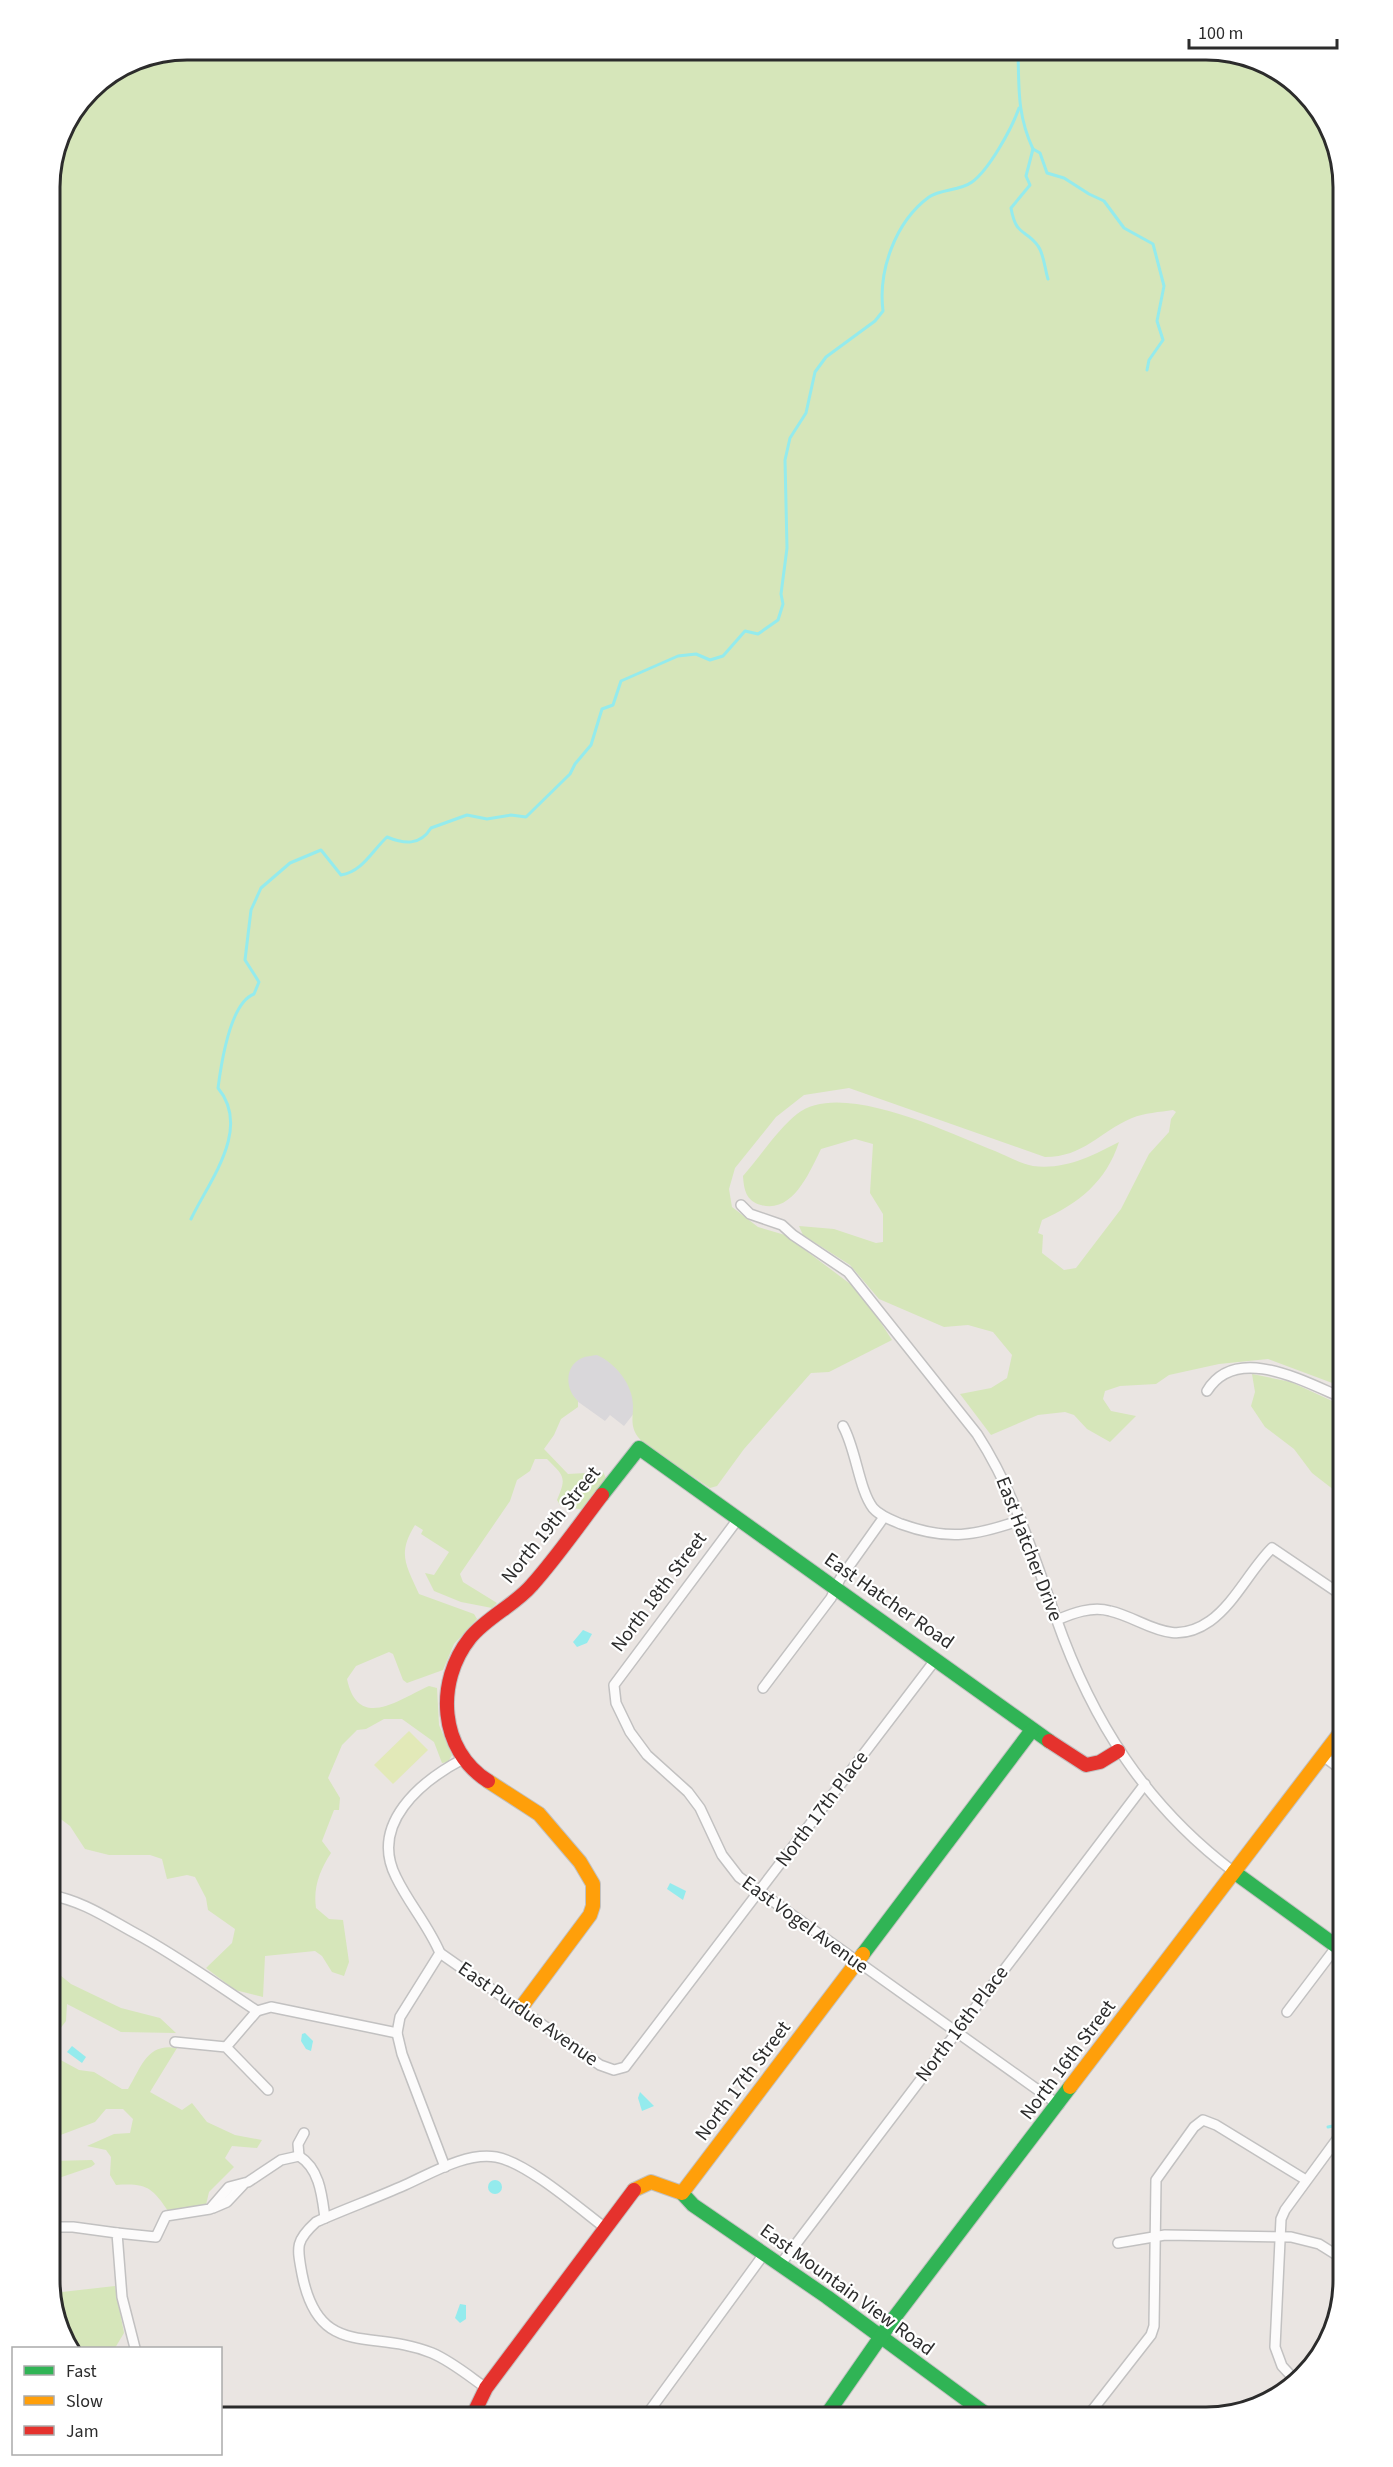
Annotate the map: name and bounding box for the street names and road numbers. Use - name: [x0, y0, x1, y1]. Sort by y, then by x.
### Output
- street label: North 19th Street: [495, 1460, 607, 1590]
- street label: East Hatcher Drive: [989, 1473, 1069, 1625]
- street label: North 18th Street: [604, 1526, 714, 1658]
- street label: East Hatcher Road: [819, 1546, 959, 1656]
- street label: North 17th Place: [769, 1745, 875, 1873]
- street label: East Vogel Avenue: [736, 1869, 874, 1981]
- street label: East Purdue Avenue: [452, 1955, 604, 2073]
- street label: North 16th Place: [909, 1960, 1015, 2088]
- street label: North 16th Street: [1013, 1994, 1123, 2126]
- street label: North 17th Street: [688, 2015, 798, 2147]
- street label: East Mountain View Road: [754, 2217, 940, 2363]

